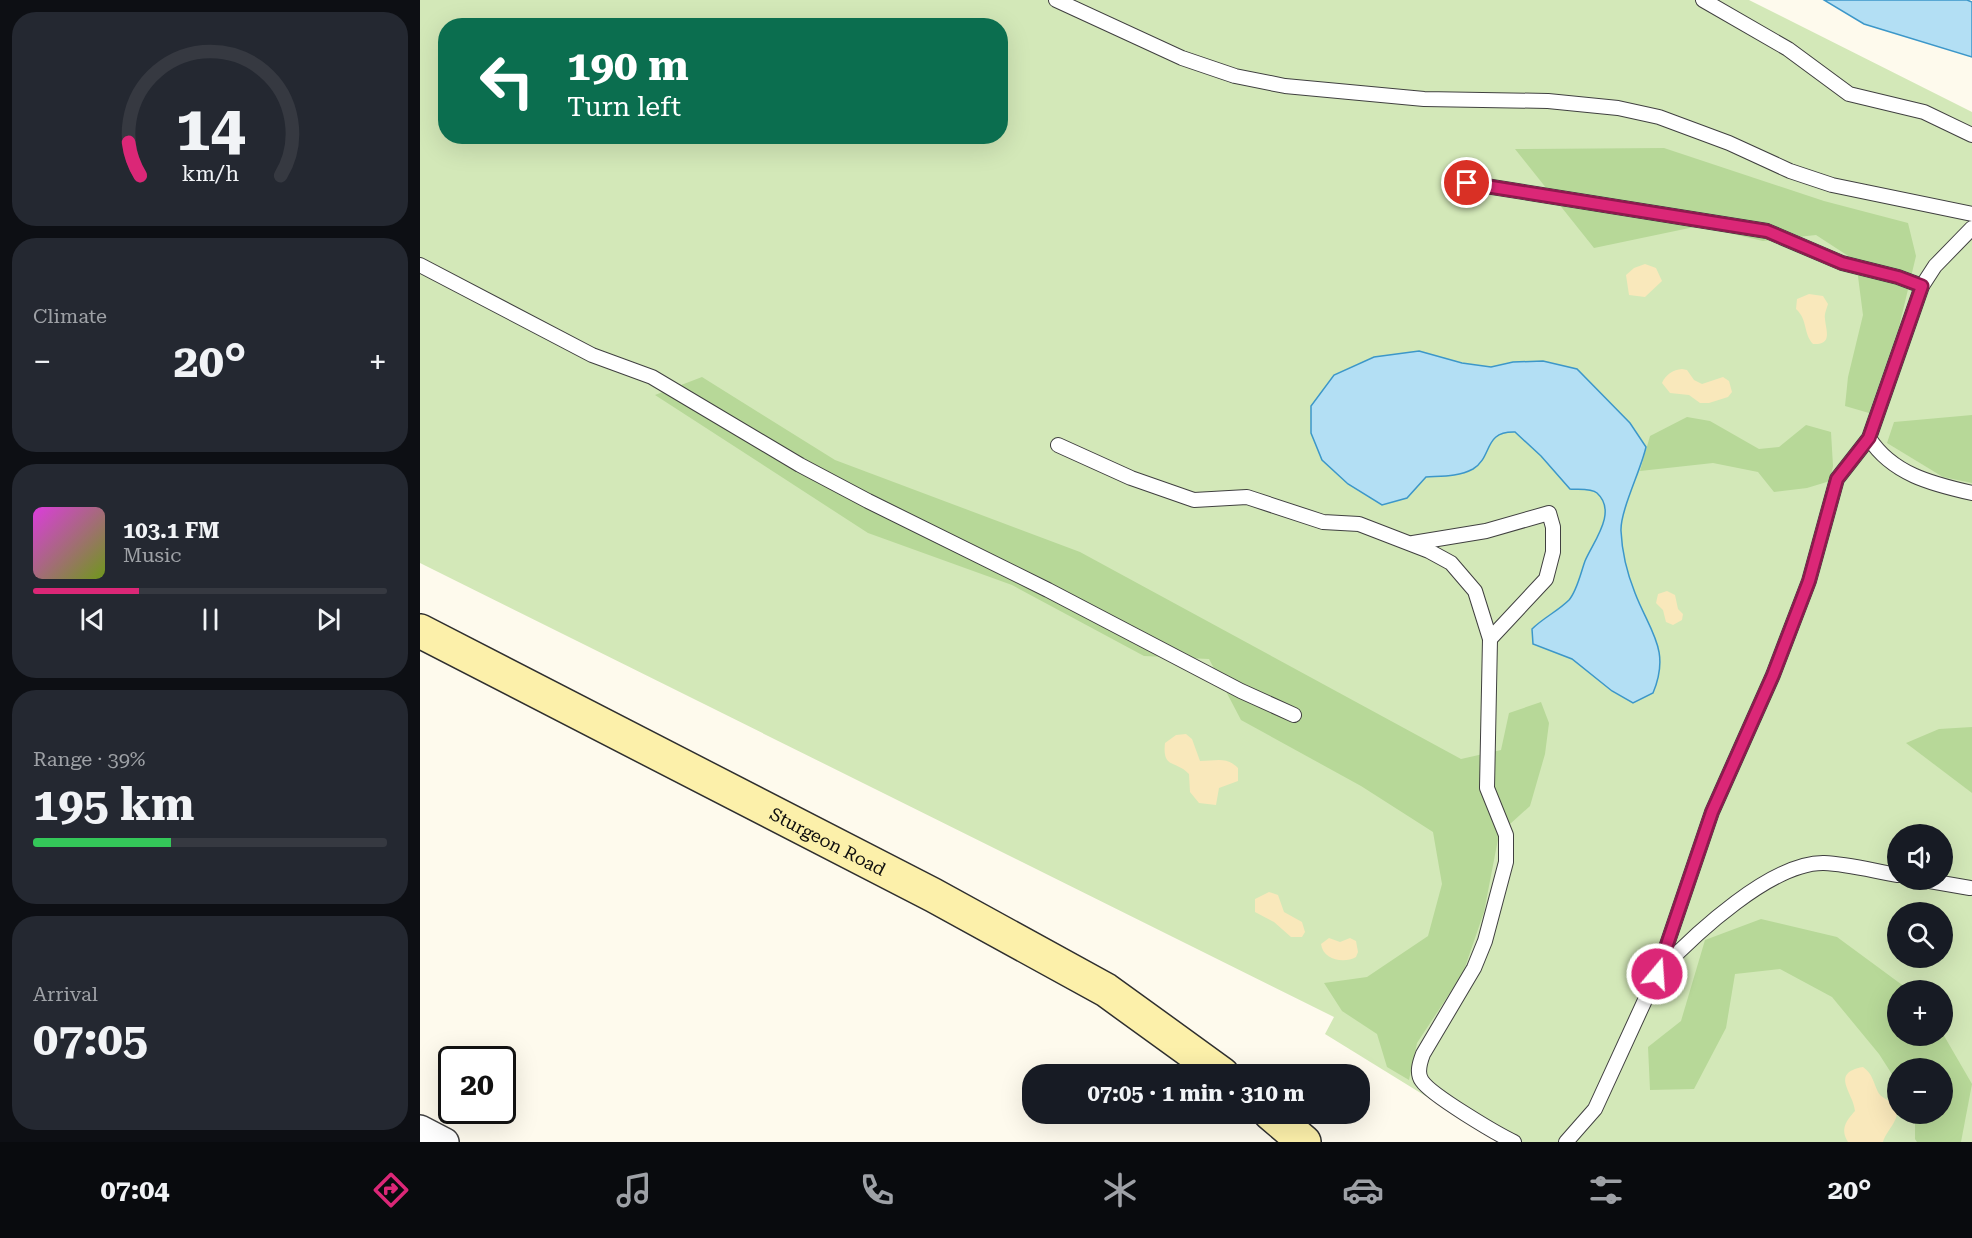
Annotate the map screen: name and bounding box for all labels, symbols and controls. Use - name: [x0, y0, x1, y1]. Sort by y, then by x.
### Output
- text: 190 m: [567, 41, 689, 90]
- icon: left: [468, 42, 546, 120]
- text: Turn left: [567, 91, 681, 123]
- text: 14: [175, 92, 245, 165]
- pin: [1441, 157, 1492, 208]
- text: km/h: [181, 161, 239, 186]
- icon: arrive: [1450, 166, 1483, 199]
- text: Climate: [33, 304, 107, 328]
- text: 20°: [174, 335, 246, 388]
- text: −: [33, 342, 51, 381]
- text: +: [369, 342, 387, 381]
- text: 103.1 FM: [123, 518, 220, 543]
- text: Music: [123, 543, 182, 567]
- icon: previous: [76, 603, 109, 636]
- icon: pause: [194, 603, 227, 636]
- icon: next: [312, 603, 345, 636]
- text: Range · 39%: [33, 747, 145, 771]
- text: 195 km: [33, 778, 194, 831]
- street label: Sturgeon Road: [767, 803, 890, 880]
- map controls: [1887, 824, 1953, 1124]
- button: sound: [1887, 824, 1953, 890]
- button: search: [1887, 902, 1953, 968]
- position arrow: [1625, 942, 1689, 1006]
- button: +: [1887, 980, 1953, 1046]
- text: Arrival: [33, 982, 98, 1006]
- text: 07:05: [33, 1013, 148, 1066]
- speed limit sign: 20: [438, 1046, 516, 1124]
- button: −: [1887, 1058, 1953, 1124]
- text: 07:05 · 1 min · 310 m: [1087, 1081, 1305, 1106]
- icon: directions: [370, 1169, 412, 1211]
- icon: music: [613, 1169, 655, 1211]
- icon: phone: [856, 1169, 898, 1211]
- icon: climate: [1099, 1169, 1141, 1211]
- icon: car: [1342, 1169, 1384, 1211]
- icon: filters: [1585, 1169, 1627, 1211]
- text: 07:04: [100, 1174, 169, 1206]
- text: 20°: [1828, 1174, 1872, 1206]

